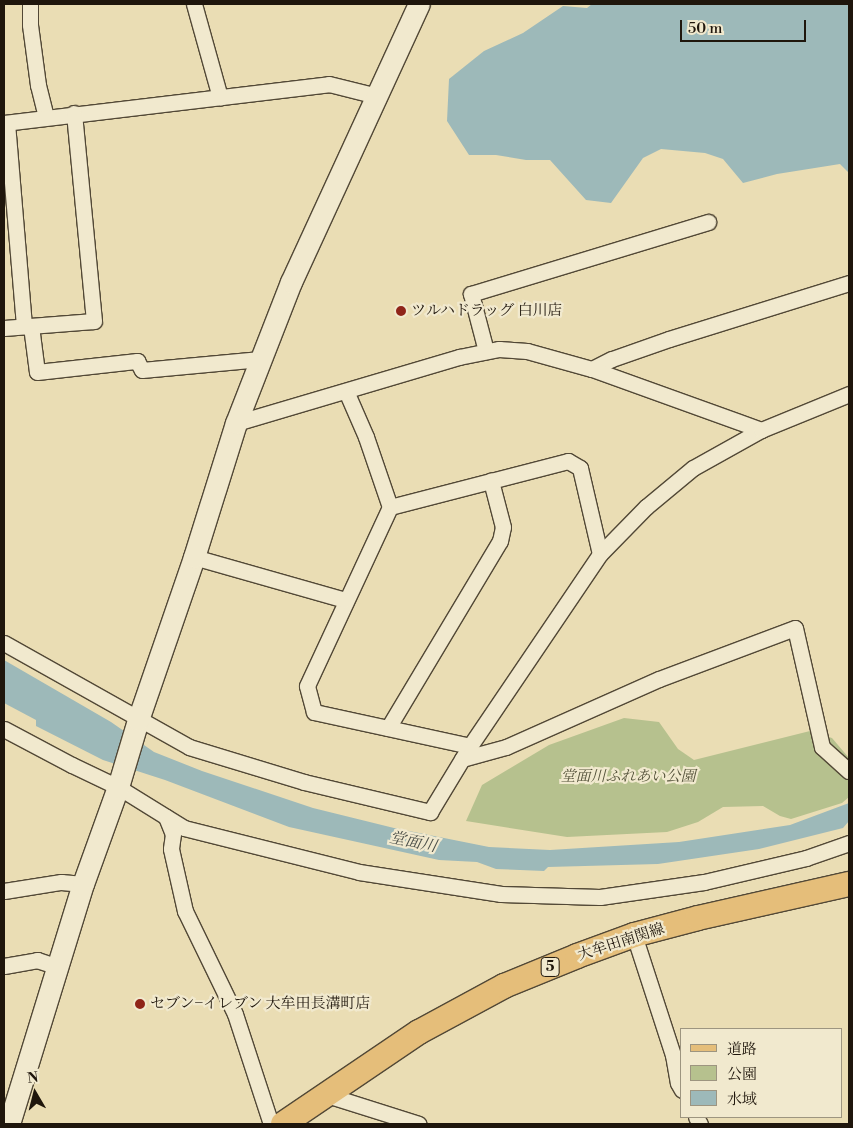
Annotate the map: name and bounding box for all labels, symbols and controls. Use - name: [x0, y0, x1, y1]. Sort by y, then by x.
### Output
- scale bar: [683, 10, 809, 42]
- text: 50 m: [688, 19, 722, 38]
- place label: ツルハドラッグ 白川店: [411, 302, 564, 320]
- marker: ツルハドラッグ 白川店: [395, 305, 407, 317]
- park label: 堂面川ふれあい公園: [561, 768, 695, 786]
- water label: 堂面川: [388, 828, 438, 856]
- street label: 大牟田南関線: [575, 920, 667, 964]
- road number: 5: [540, 956, 560, 979]
- place label: セブン−イレブン 大牟田長溝町店: [150, 995, 372, 1013]
- marker: セブン−イレブン 大牟田長溝町店: [134, 998, 146, 1010]
- legend: [680, 1028, 843, 1118]
- text: 道路: [727, 1040, 757, 1059]
- text: 公園: [727, 1065, 757, 1084]
- north arrow: [10, 1068, 60, 1118]
- text: N: [26, 1068, 40, 1088]
- text: 水域: [727, 1090, 757, 1109]

